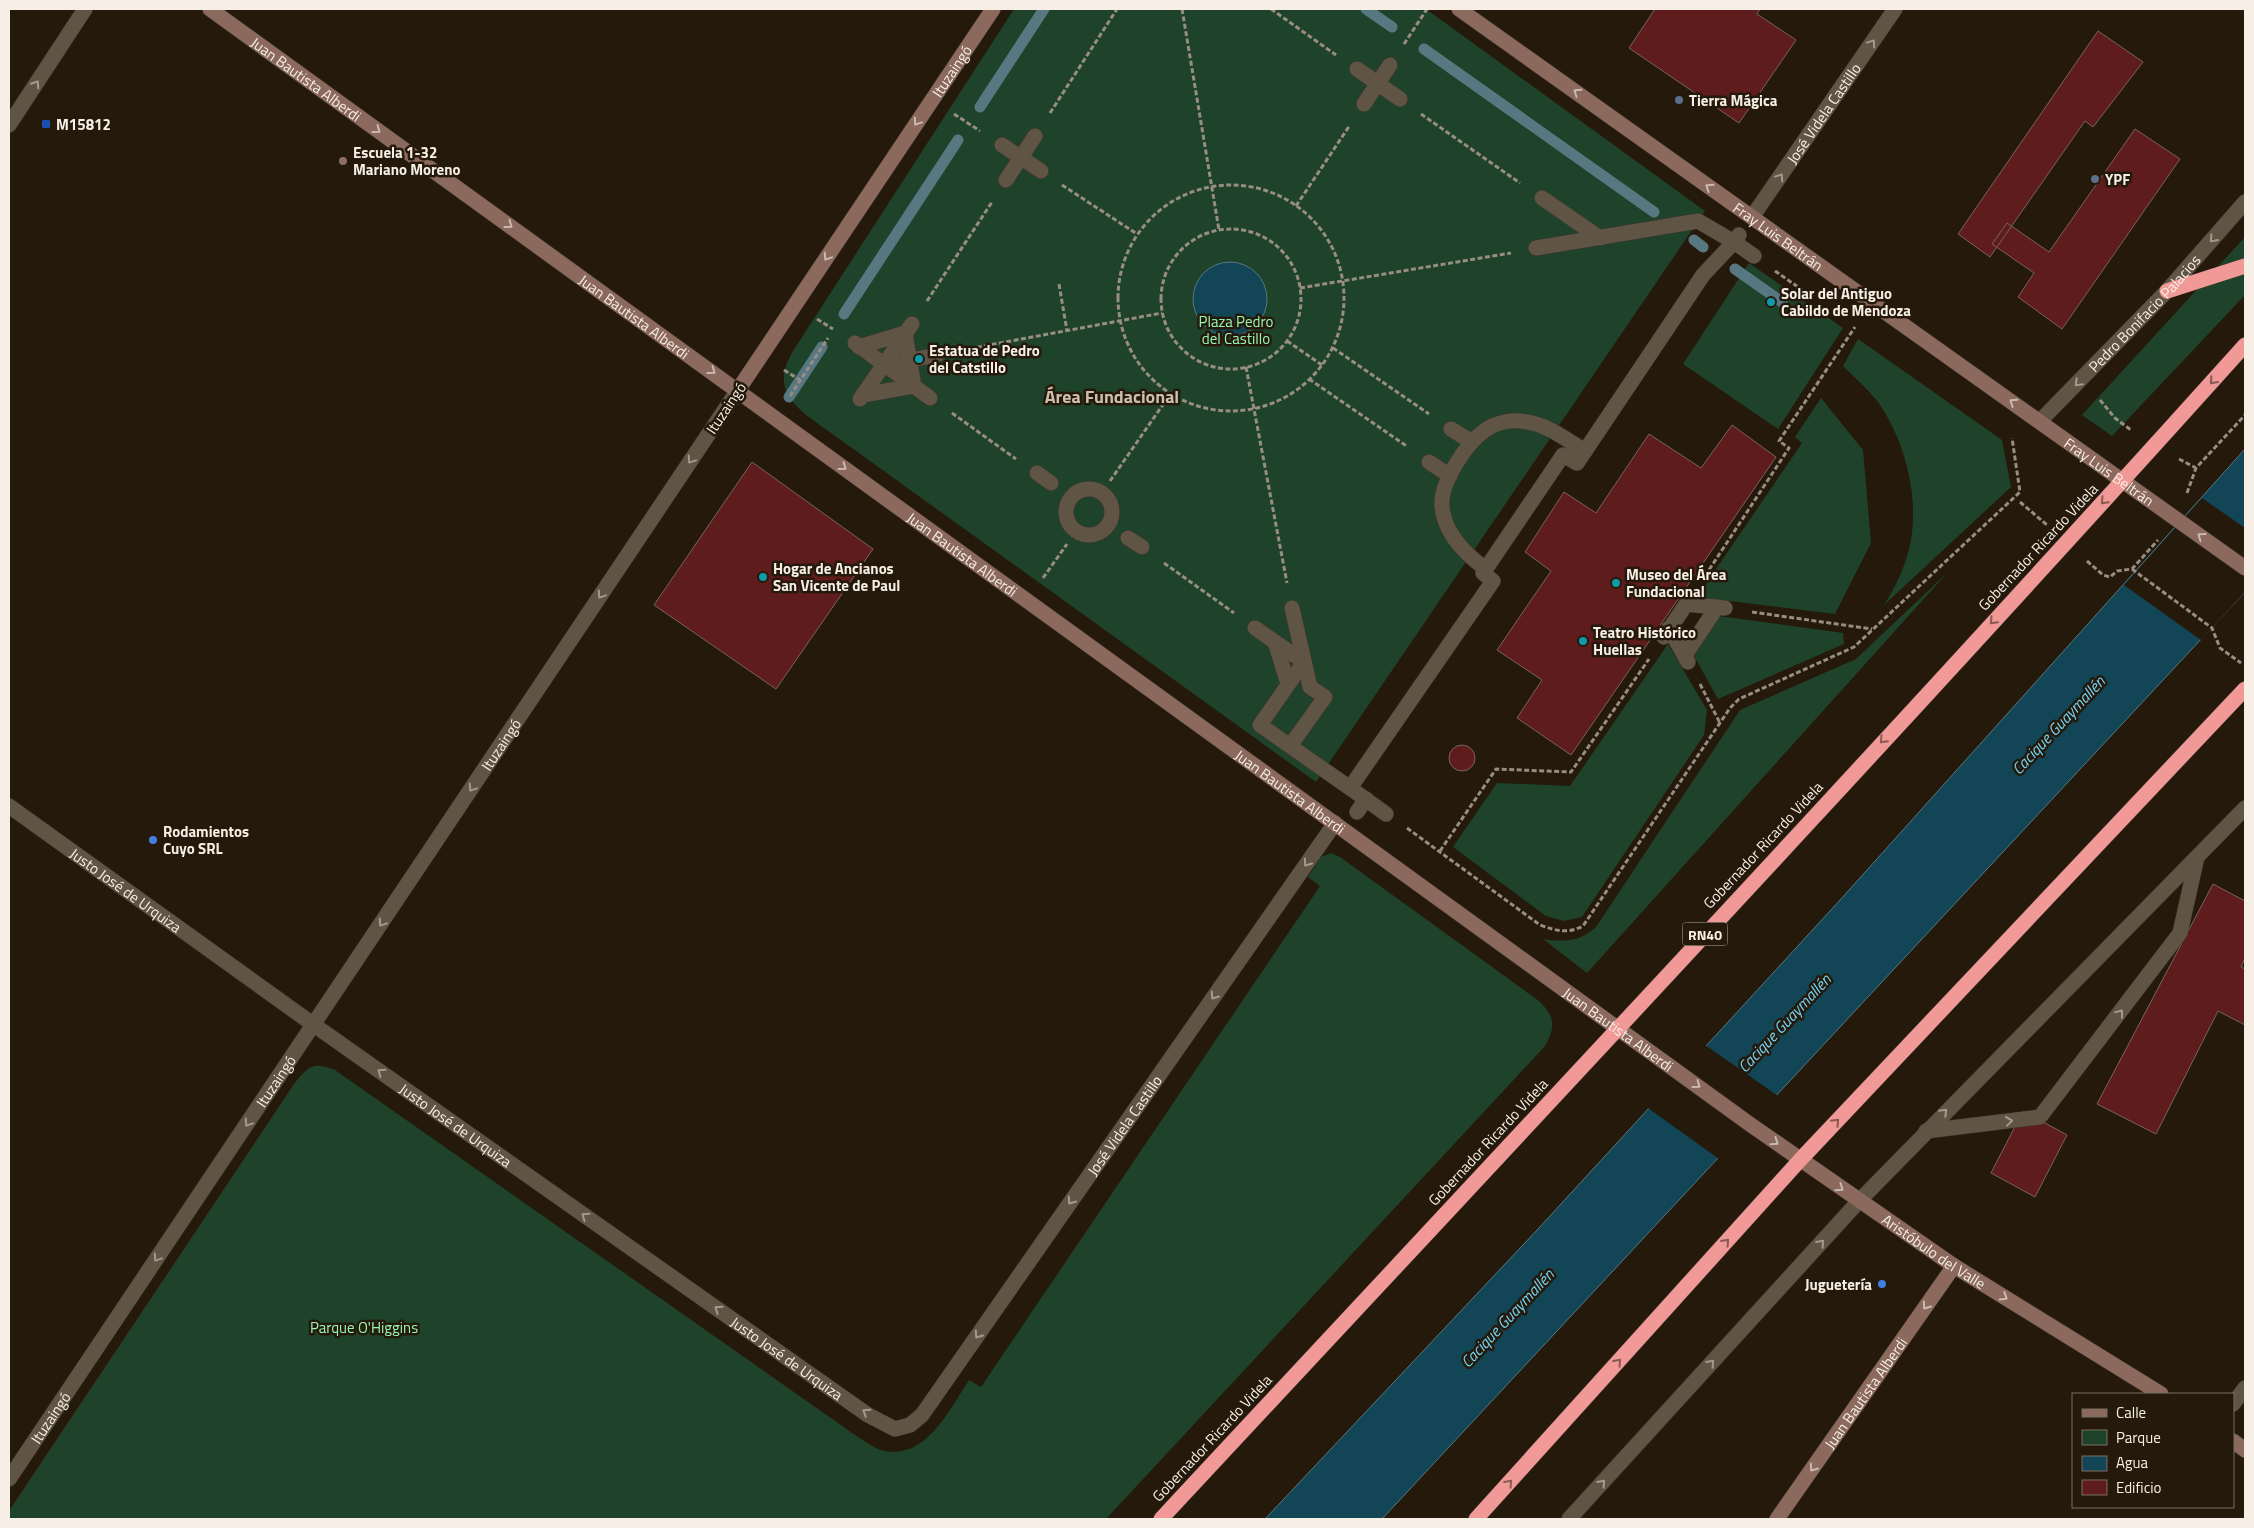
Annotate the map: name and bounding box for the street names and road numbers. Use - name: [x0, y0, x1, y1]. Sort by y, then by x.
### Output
- street label: Juan Bautista Alberdi: [246, 31, 366, 127]
- street label: Ituzaingó: [926, 40, 977, 101]
- street label: José Videla Castillo: [1780, 58, 1866, 168]
- street label: Fray Luis Beltrán: [1729, 196, 1828, 276]
- street label: Pedro Bonifacio Palacios: [2083, 249, 2206, 377]
- street label: Juan Bautista Alberdi: [574, 268, 694, 364]
- street label: Ituzaingó: [700, 377, 752, 439]
- street label: Fray Luis Beltrán: [2060, 431, 2159, 512]
- street label: Gobernador Ricardo Videla: [1973, 478, 2104, 616]
- street label: Juan Bautista Alberdi: [902, 506, 1022, 602]
- street label: Ituzaingó: [475, 714, 527, 775]
- street label: Juan Bautista Alberdi: [1230, 744, 1351, 839]
- street label: Gobernador Ricardo Videla: [1698, 776, 1829, 914]
- street label: Justo José de Urquiza: [65, 842, 187, 938]
- road number: RN40: [1682, 922, 1728, 946]
- street label: Juan Bautista Alberdi: [1558, 981, 1679, 1077]
- street label: Ituzaingó: [250, 1050, 301, 1112]
- street label: José Videla Castillo: [1081, 1070, 1167, 1180]
- street label: Gobernador Ricardo Videla: [1423, 1073, 1554, 1211]
- street label: Justo José de Urquiza: [395, 1077, 517, 1173]
- street label: Aristóbulo del Valle: [1877, 1208, 1990, 1295]
- street label: Justo José de Urquiza: [726, 1310, 848, 1406]
- street label: Juan Bautista Alberdi: [1818, 1332, 1912, 1453]
- street label: Gobernador Ricardo Videla: [1147, 1369, 1278, 1507]
- street label: Ituzaingó: [24, 1387, 76, 1448]

